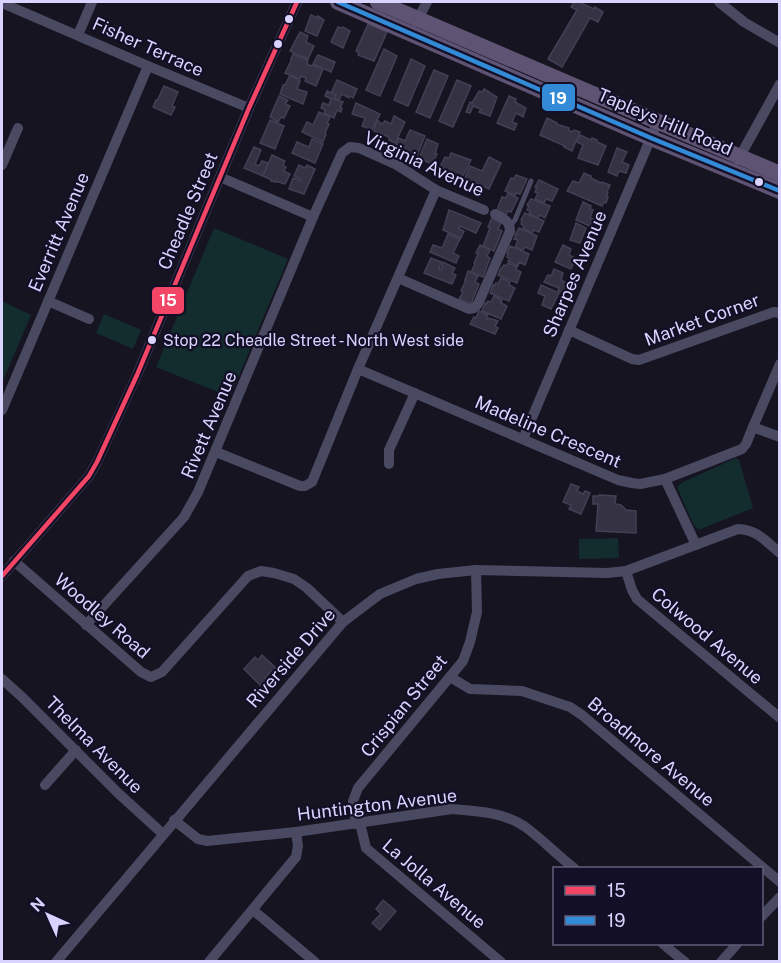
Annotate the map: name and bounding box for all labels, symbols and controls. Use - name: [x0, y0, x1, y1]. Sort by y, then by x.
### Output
- street label: Fisher Terrace: [89, 13, 207, 80]
- unlabelled marker: [283, 13, 295, 25]
- unlabelled marker: [272, 38, 284, 50]
- line badge: 19: [541, 83, 576, 112]
- street label: Tapleys Hill Road: [595, 84, 736, 159]
- text: 19: [549, 89, 567, 108]
- street label: Virginia Avenue: [361, 127, 488, 201]
- street label: Cheadle Street: [153, 149, 222, 273]
- street label: Everritt Avenue: [24, 169, 93, 295]
- unlabelled marker: [753, 176, 765, 188]
- street label: Sharpes Avenue: [538, 207, 611, 340]
- line badge: 15: [151, 286, 185, 315]
- street label: Market Corner: [641, 289, 762, 350]
- text: 15: [159, 291, 177, 310]
- place label: Stop 22 Cheadle Street - North West side: [163, 331, 464, 350]
- marker: Stop 22 Cheadle Street - North West side: [146, 334, 158, 346]
- street label: Rivett Avenue: [177, 368, 241, 482]
- street label: Madeline Crescent: [472, 391, 625, 472]
- street label: Woodley Road: [50, 569, 154, 663]
- street label: Colwood Avenue: [647, 583, 767, 688]
- street label: Riverside Drive: [242, 604, 339, 712]
- street label: Crispian Street: [356, 650, 451, 761]
- street label: Thelma Avenue: [42, 692, 147, 797]
- street label: Broadmore Avenue: [584, 693, 719, 811]
- street label: Huntington Avenue: [296, 784, 458, 825]
- street label: La Jolla Avenue: [378, 834, 490, 933]
- legend: [553, 867, 763, 945]
- text: 15: [607, 880, 626, 901]
- north arrow: [18, 885, 78, 945]
- text: N: [27, 894, 49, 916]
- text: 19: [607, 910, 626, 931]

